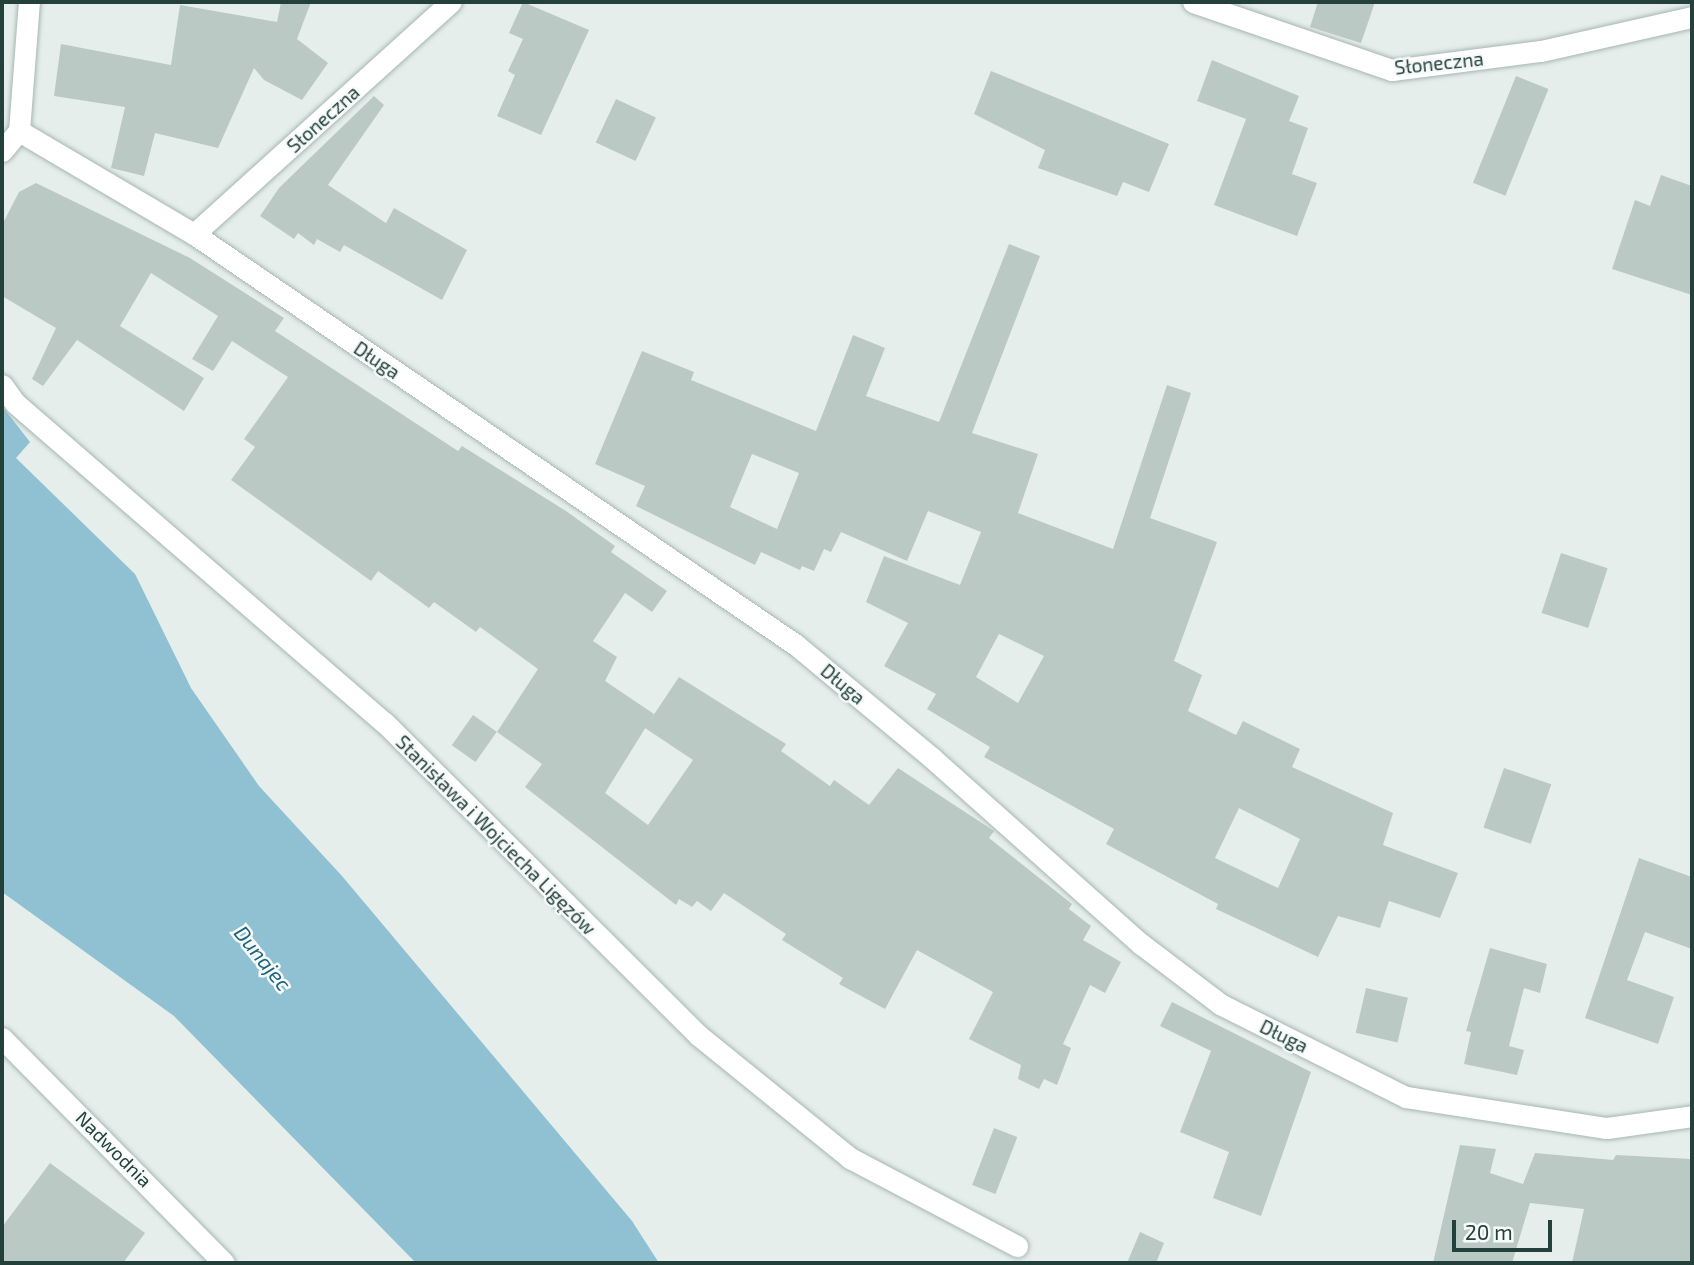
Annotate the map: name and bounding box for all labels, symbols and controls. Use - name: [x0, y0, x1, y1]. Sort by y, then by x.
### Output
- street label: Słoneczna: [1393, 47, 1485, 79]
- street label: Słoneczna: [282, 81, 364, 157]
- street label: Długa: [350, 336, 404, 384]
- street label: Długa: [816, 659, 870, 709]
- street label: Stanisława i Wojciecha Ligęzów: [391, 730, 601, 940]
- water label: Dunajec: [229, 920, 297, 996]
- street label: Długa: [1256, 1015, 1312, 1057]
- street label: Nadwodnia: [71, 1106, 157, 1192]
- scale bar: [1456, 1206, 1556, 1250]
- text: 20 m: [1465, 1219, 1513, 1244]

